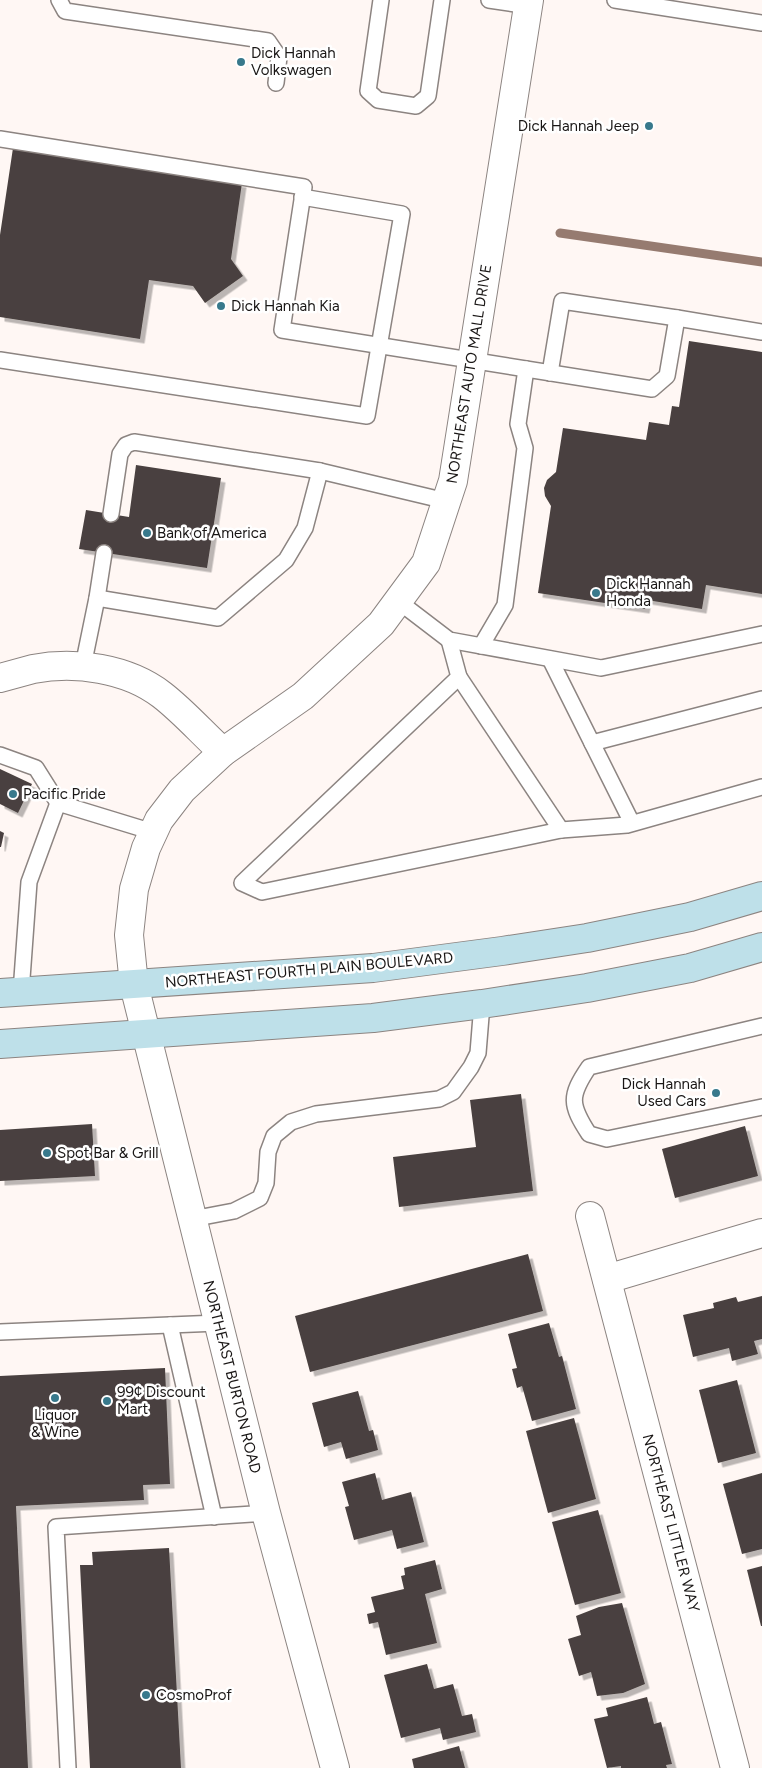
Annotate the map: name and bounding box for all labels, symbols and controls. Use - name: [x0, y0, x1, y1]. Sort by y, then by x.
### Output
- place label: Dick Hannah Volkswagen: [251, 44, 336, 79]
- marker: Dick Hannah Volkswagen: [235, 56, 247, 68]
- place label: Dick Hannah Jeep: [518, 117, 639, 135]
- marker: Dick Hannah Jeep: [643, 120, 655, 132]
- street label: NORTHEAST AUTO MALL DRIVE: [443, 263, 495, 485]
- place label: Dick Hannah Kia: [231, 297, 340, 315]
- marker: Dick Hannah Kia: [215, 300, 227, 312]
- place label: Bank of America: [157, 524, 267, 542]
- marker: Bank of America: [141, 527, 153, 539]
- place label: Dick Hannah Honda: [606, 575, 691, 610]
- marker: Dick Hannah Honda: [590, 587, 602, 599]
- place label: Pacific Pride: [23, 785, 106, 803]
- marker: Pacific Pride: [7, 788, 19, 800]
- street label: NORTHEAST FOURTH PLAIN BOULEVARD: [164, 948, 454, 992]
- place label: Dick Hannah Used Cars: [621, 1075, 706, 1110]
- marker: Dick Hannah Used Cars: [710, 1087, 722, 1099]
- place label: Spot Bar & Grill: [57, 1144, 159, 1162]
- marker: Spot Bar & Grill: [41, 1147, 53, 1159]
- street label: NORTHEAST BURTON ROAD: [199, 1279, 265, 1475]
- place label: 99¢ Discount Mart: [117, 1383, 206, 1418]
- marker: Liquor & Wine: [49, 1392, 61, 1404]
- marker: 99¢ Discount Mart: [101, 1395, 113, 1407]
- place label: Liquor & Wine: [31, 1406, 79, 1441]
- street label: NORTHEAST LITTLER WAY: [639, 1432, 703, 1614]
- place label: CosmoProf: [156, 1686, 232, 1704]
- marker: CosmoProf: [140, 1689, 152, 1701]

